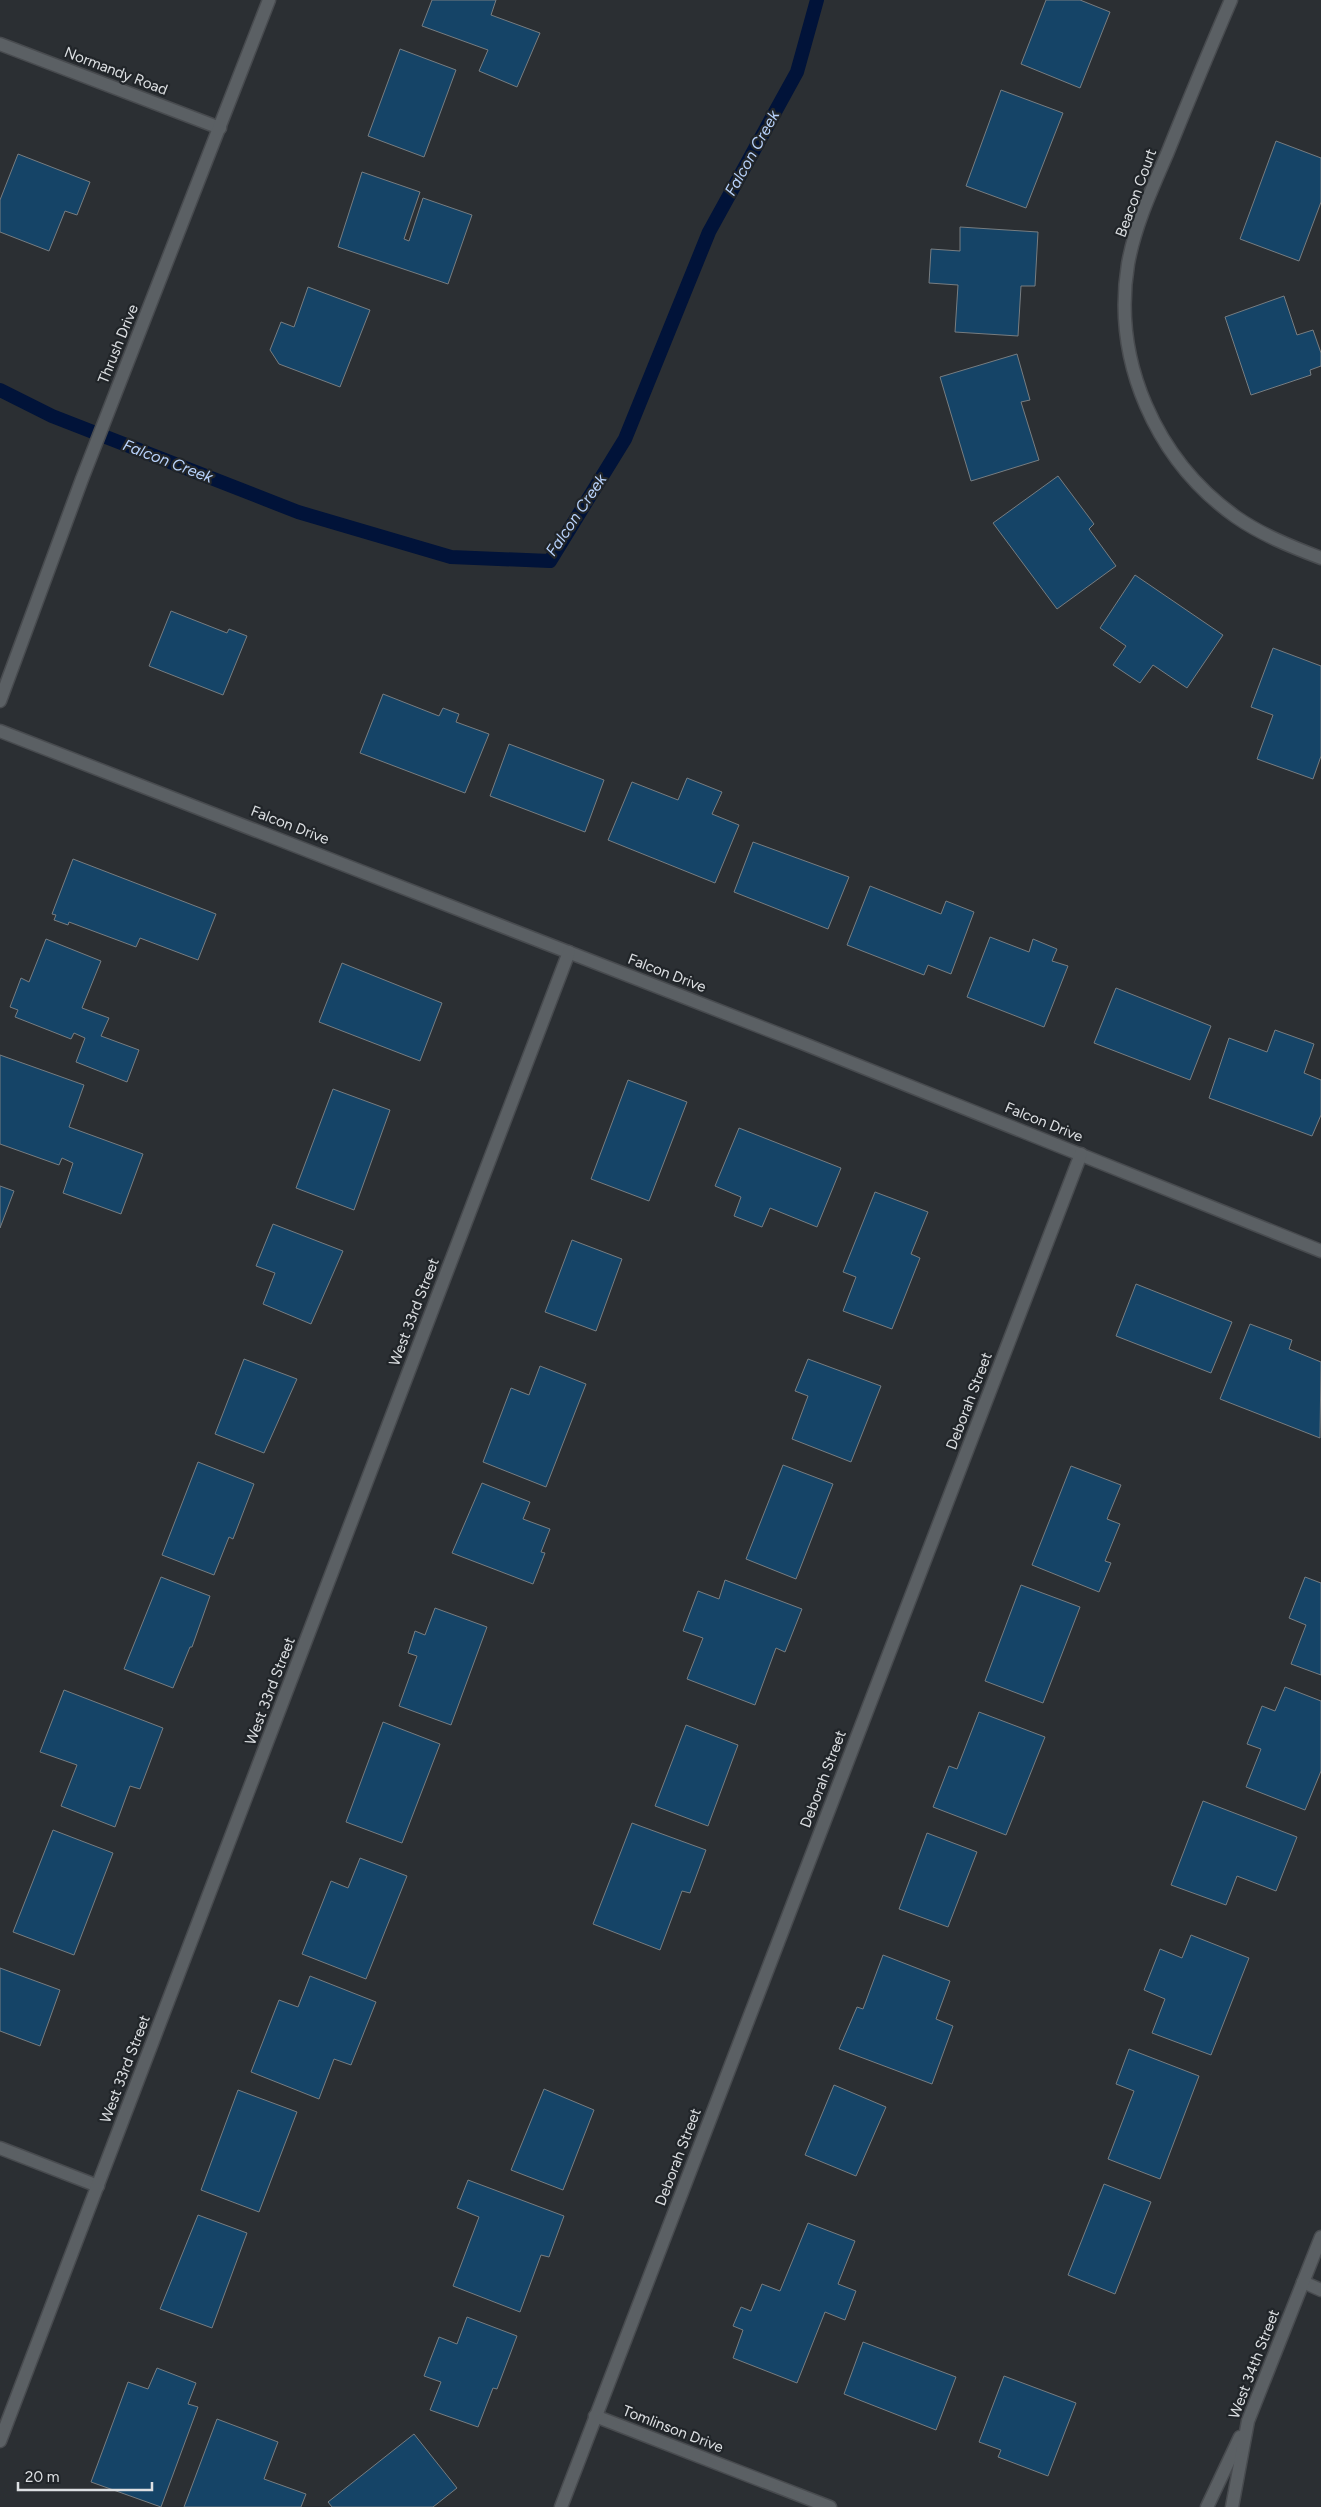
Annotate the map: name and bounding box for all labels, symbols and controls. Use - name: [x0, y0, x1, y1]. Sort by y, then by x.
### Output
- street label: Normandy Road: [62, 43, 170, 99]
- water label: Falcon Creek: [721, 106, 784, 199]
- street label: Beacon Court: [1112, 146, 1160, 240]
- street label: Thrush Drive: [94, 302, 142, 386]
- water label: Falcon Creek: [120, 435, 217, 487]
- water label: Falcon Creek: [542, 469, 611, 560]
- street label: Falcon Drive: [248, 802, 332, 848]
- street label: Falcon Drive: [625, 950, 709, 996]
- street label: Falcon Drive: [1002, 1098, 1086, 1146]
- street label: West 33rd Street: [385, 1255, 443, 1369]
- street label: Deborah Street: [942, 1349, 996, 1452]
- street label: West 33rd Street: [241, 1634, 299, 1748]
- street label: Deborah Street: [796, 1727, 850, 1830]
- street label: West 33rd Street: [96, 2012, 154, 2126]
- street label: Deborah Street: [651, 2105, 705, 2208]
- street label: West 34th Street: [1225, 2307, 1283, 2421]
- street label: Tomlinson Drive: [620, 2402, 726, 2456]
- scale bar: [18, 2460, 151, 2492]
- text: 20 m: [25, 2468, 59, 2486]

